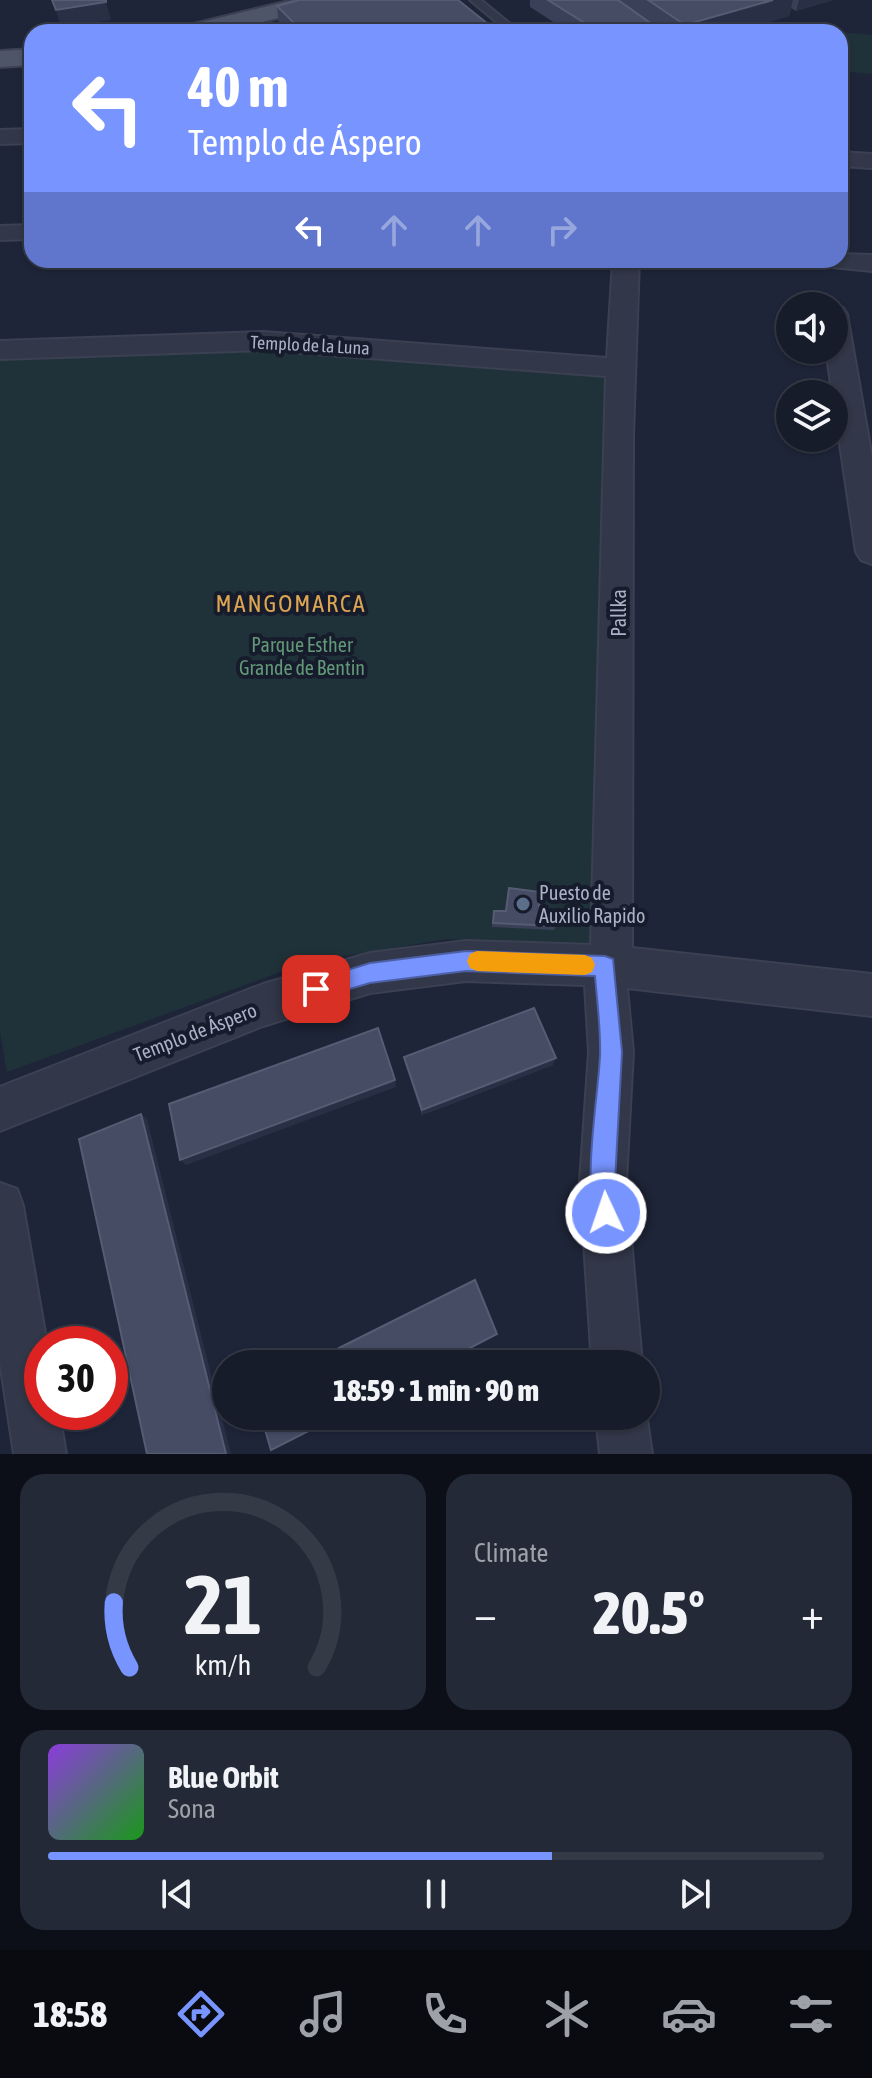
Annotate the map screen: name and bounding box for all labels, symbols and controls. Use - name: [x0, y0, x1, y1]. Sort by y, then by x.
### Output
- text: 40 m: [188, 55, 289, 119]
- icon: left: [56, 56, 160, 160]
- text: Templo de Áspero: [188, 121, 422, 163]
- icon: left: [288, 208, 332, 252]
- icon: ahead: [372, 208, 416, 252]
- icon: ahead: [456, 208, 500, 252]
- icon: right: [540, 208, 584, 252]
- map controls: [776, 292, 848, 452]
- button: sound: [776, 292, 848, 364]
- street label: Templo de la Luna: [250, 331, 370, 359]
- button: layers: [776, 380, 848, 452]
- street label: Pallka: [607, 589, 630, 637]
- district label: MANGOMARCA: [216, 590, 366, 617]
- park label: Parque Esther Grande de Bentin: [239, 633, 365, 679]
- place label: Puesto de Auxilio Rapido: [539, 881, 645, 927]
- marker: Puesto de Auxilio Rapido: [514, 895, 532, 913]
- pin: [282, 955, 350, 1023]
- icon: arrive: [294, 967, 338, 1011]
- street label: Templo de Áspero: [130, 998, 260, 1066]
- position arrow: [564, 1171, 648, 1255]
- speed limit sign: 30: [24, 1326, 128, 1430]
- text: 18:59 · 1 min · 90 m: [333, 1373, 539, 1407]
- text: Climate: [474, 1538, 548, 1568]
- text: 21: [184, 1556, 262, 1652]
- text: 20.5°: [593, 1578, 705, 1647]
- text: −: [474, 1588, 497, 1638]
- text: +: [801, 1588, 824, 1638]
- text: km/h: [195, 1648, 251, 1681]
- text: Blue Orbit: [168, 1760, 279, 1794]
- text: Sona: [168, 1794, 216, 1824]
- icon: previous: [155, 1872, 199, 1916]
- icon: pause: [414, 1872, 458, 1916]
- icon: next: [673, 1872, 717, 1916]
- icon: directions: [173, 1986, 229, 2042]
- icon: music: [295, 1986, 351, 2042]
- icon: phone: [417, 1986, 473, 2042]
- icon: climate: [539, 1986, 595, 2042]
- icon: car: [661, 1986, 717, 2042]
- icon: filters: [783, 1986, 839, 2042]
- text: 18:58: [33, 1993, 107, 2035]

